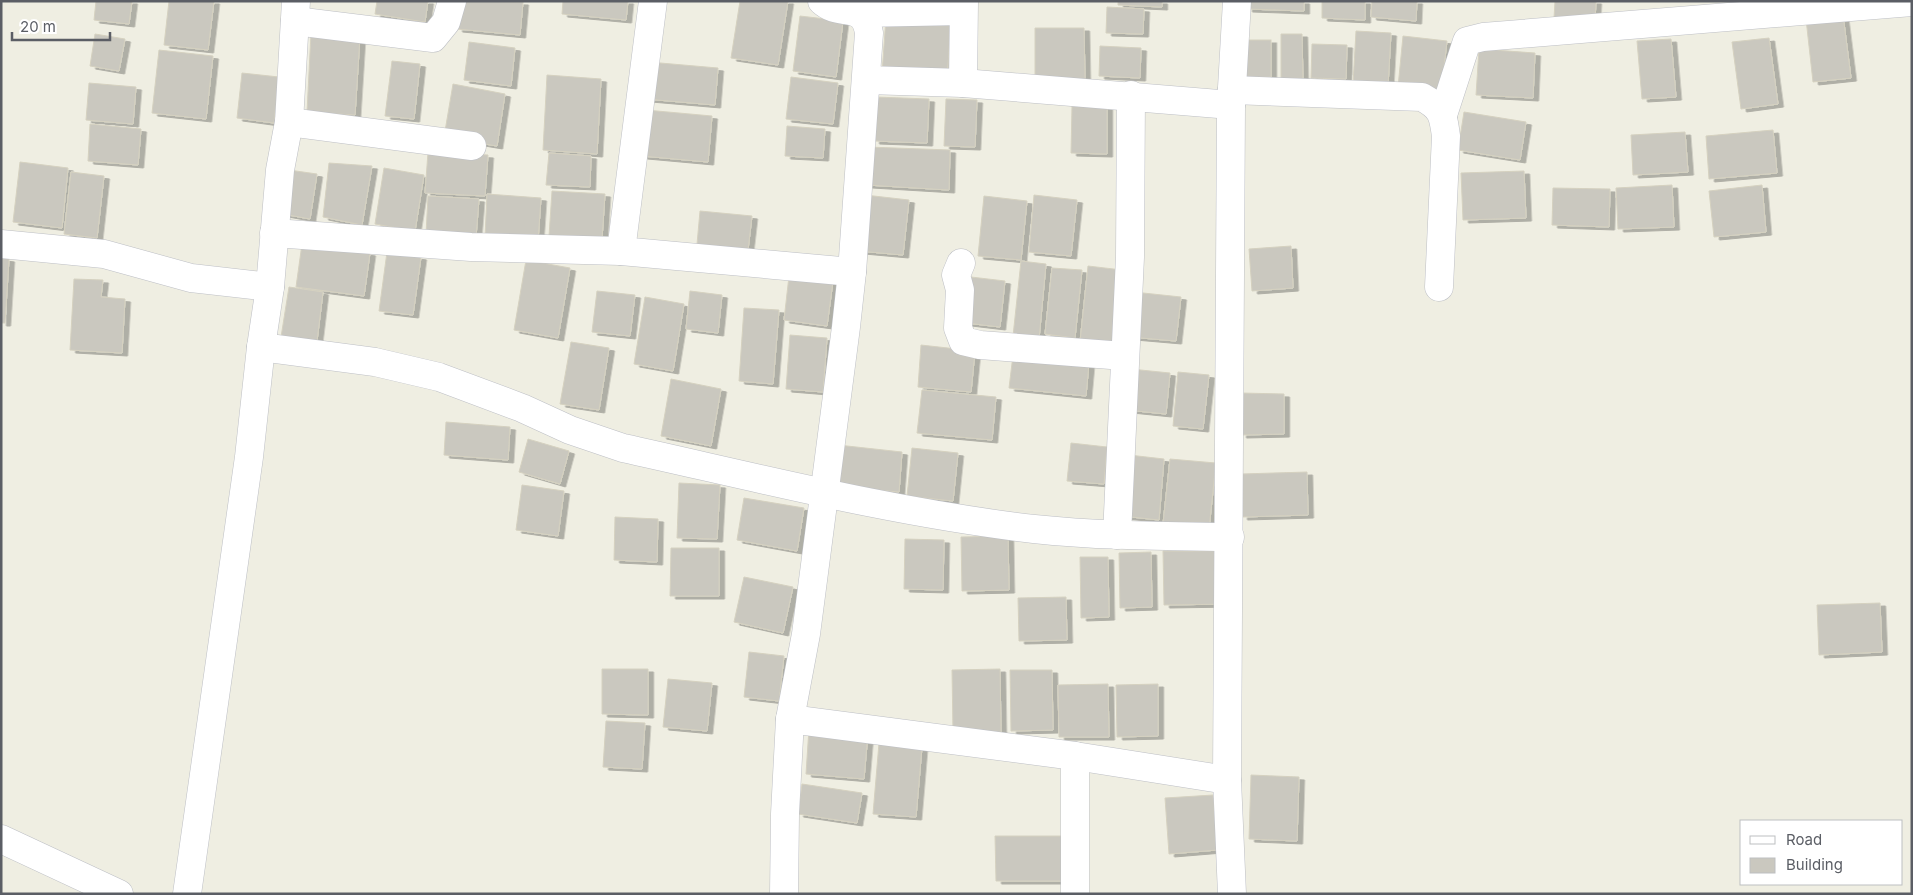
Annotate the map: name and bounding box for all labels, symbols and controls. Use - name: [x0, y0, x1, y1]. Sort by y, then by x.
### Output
- scale bar: [12, 10, 110, 42]
- text: 20 m: [20, 17, 56, 36]
- legend: [1740, 820, 1903, 885]
- text: Road: [1786, 830, 1822, 849]
- text: Building: [1786, 855, 1843, 874]

